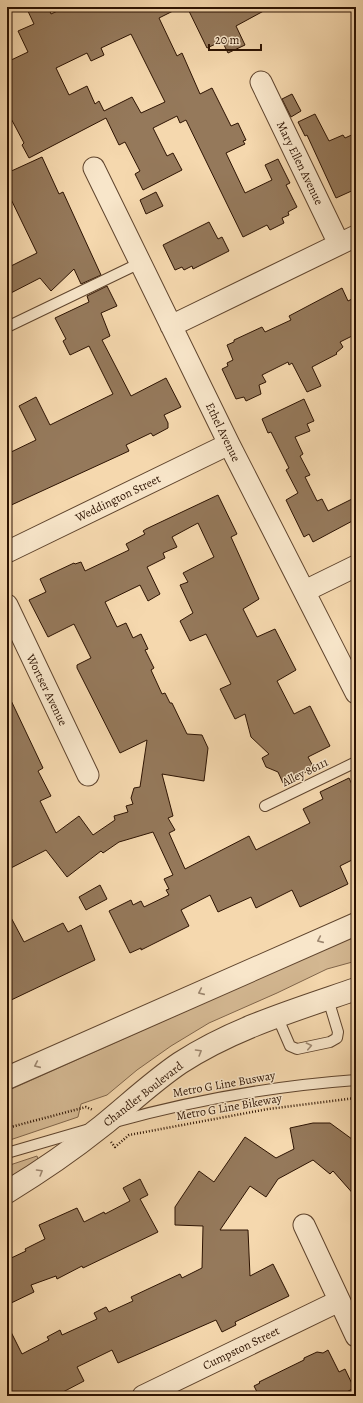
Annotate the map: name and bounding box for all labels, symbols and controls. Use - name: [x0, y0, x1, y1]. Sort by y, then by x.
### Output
- scale bar: [209, 26, 261, 52]
- text: 20 m: [215, 32, 239, 48]
- street label: Mary Ellen Avenue: [273, 119, 327, 207]
- street label: Ethel Avenue: [202, 400, 244, 464]
- street label: Weddington Street: [72, 470, 163, 526]
- street label: Wortser Avenue: [22, 651, 71, 728]
- street label: Alley 86111: [278, 754, 331, 790]
- one-way arrow: [317, 935, 325, 943]
- one-way arrow: [198, 987, 206, 995]
- one-way arrow: [306, 1043, 313, 1051]
- one-way arrow: [195, 1049, 202, 1056]
- street label: Chandler Boulevard: [100, 1057, 187, 1130]
- one-way arrow: [33, 1060, 41, 1068]
- street label: Metro G Line Busway: [172, 1067, 277, 1101]
- street label: Metro G Line Bikeway: [175, 1090, 284, 1124]
- one-way arrow: [36, 1169, 43, 1176]
- street label: Cumpston Street: [200, 1322, 282, 1374]

